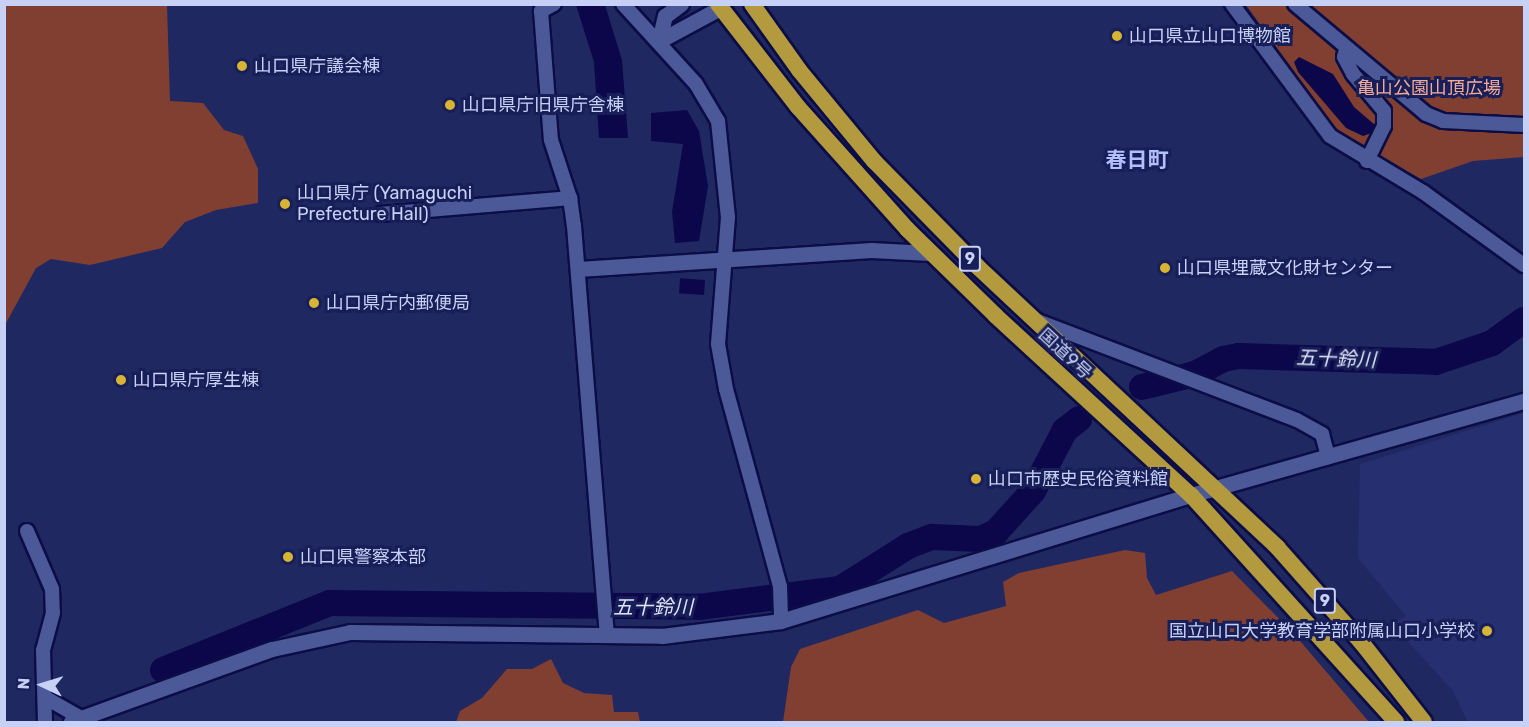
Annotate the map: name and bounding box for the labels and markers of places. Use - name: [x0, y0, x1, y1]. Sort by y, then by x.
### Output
- place label: 山口県立山口博物館: [1129, 25, 1291, 47]
- marker: 山口県立山口博物館: [1110, 29, 1124, 43]
- place label: 山口県庁議会棟: [254, 55, 380, 77]
- marker: 山口県庁議会棟: [235, 59, 249, 73]
- place label: 山口県庁旧県庁舎棟: [462, 94, 624, 116]
- marker: 山口県庁旧県庁舎棟: [443, 98, 457, 112]
- place label: 山口県庁 (Yamaguchi Prefecture Hall): [297, 183, 472, 226]
- marker: 山口県庁 (Yamaguchi Prefecture Hall): [278, 197, 292, 211]
- place label: 山口県埋蔵文化財センター: [1177, 257, 1393, 279]
- marker: 山口県埋蔵文化財センター: [1158, 261, 1172, 275]
- place label: 山口県庁内郵便局: [326, 292, 470, 314]
- marker: 山口県庁内郵便局: [307, 296, 321, 310]
- place label: 山口県庁厚生棟: [133, 369, 259, 391]
- marker: 山口県庁厚生棟: [114, 373, 128, 387]
- place label: 山口市歴史民俗資料館: [988, 468, 1168, 490]
- marker: 山口市歴史民俗資料館: [969, 472, 983, 486]
- place label: 山口県警察本部: [300, 546, 426, 568]
- marker: 山口県警察本部: [281, 550, 295, 564]
- place label: 国立山口大学教育学部附属山口小学校: [1169, 620, 1475, 642]
- marker: 国立山口大学教育学部附属山口小学校: [1480, 624, 1494, 638]

